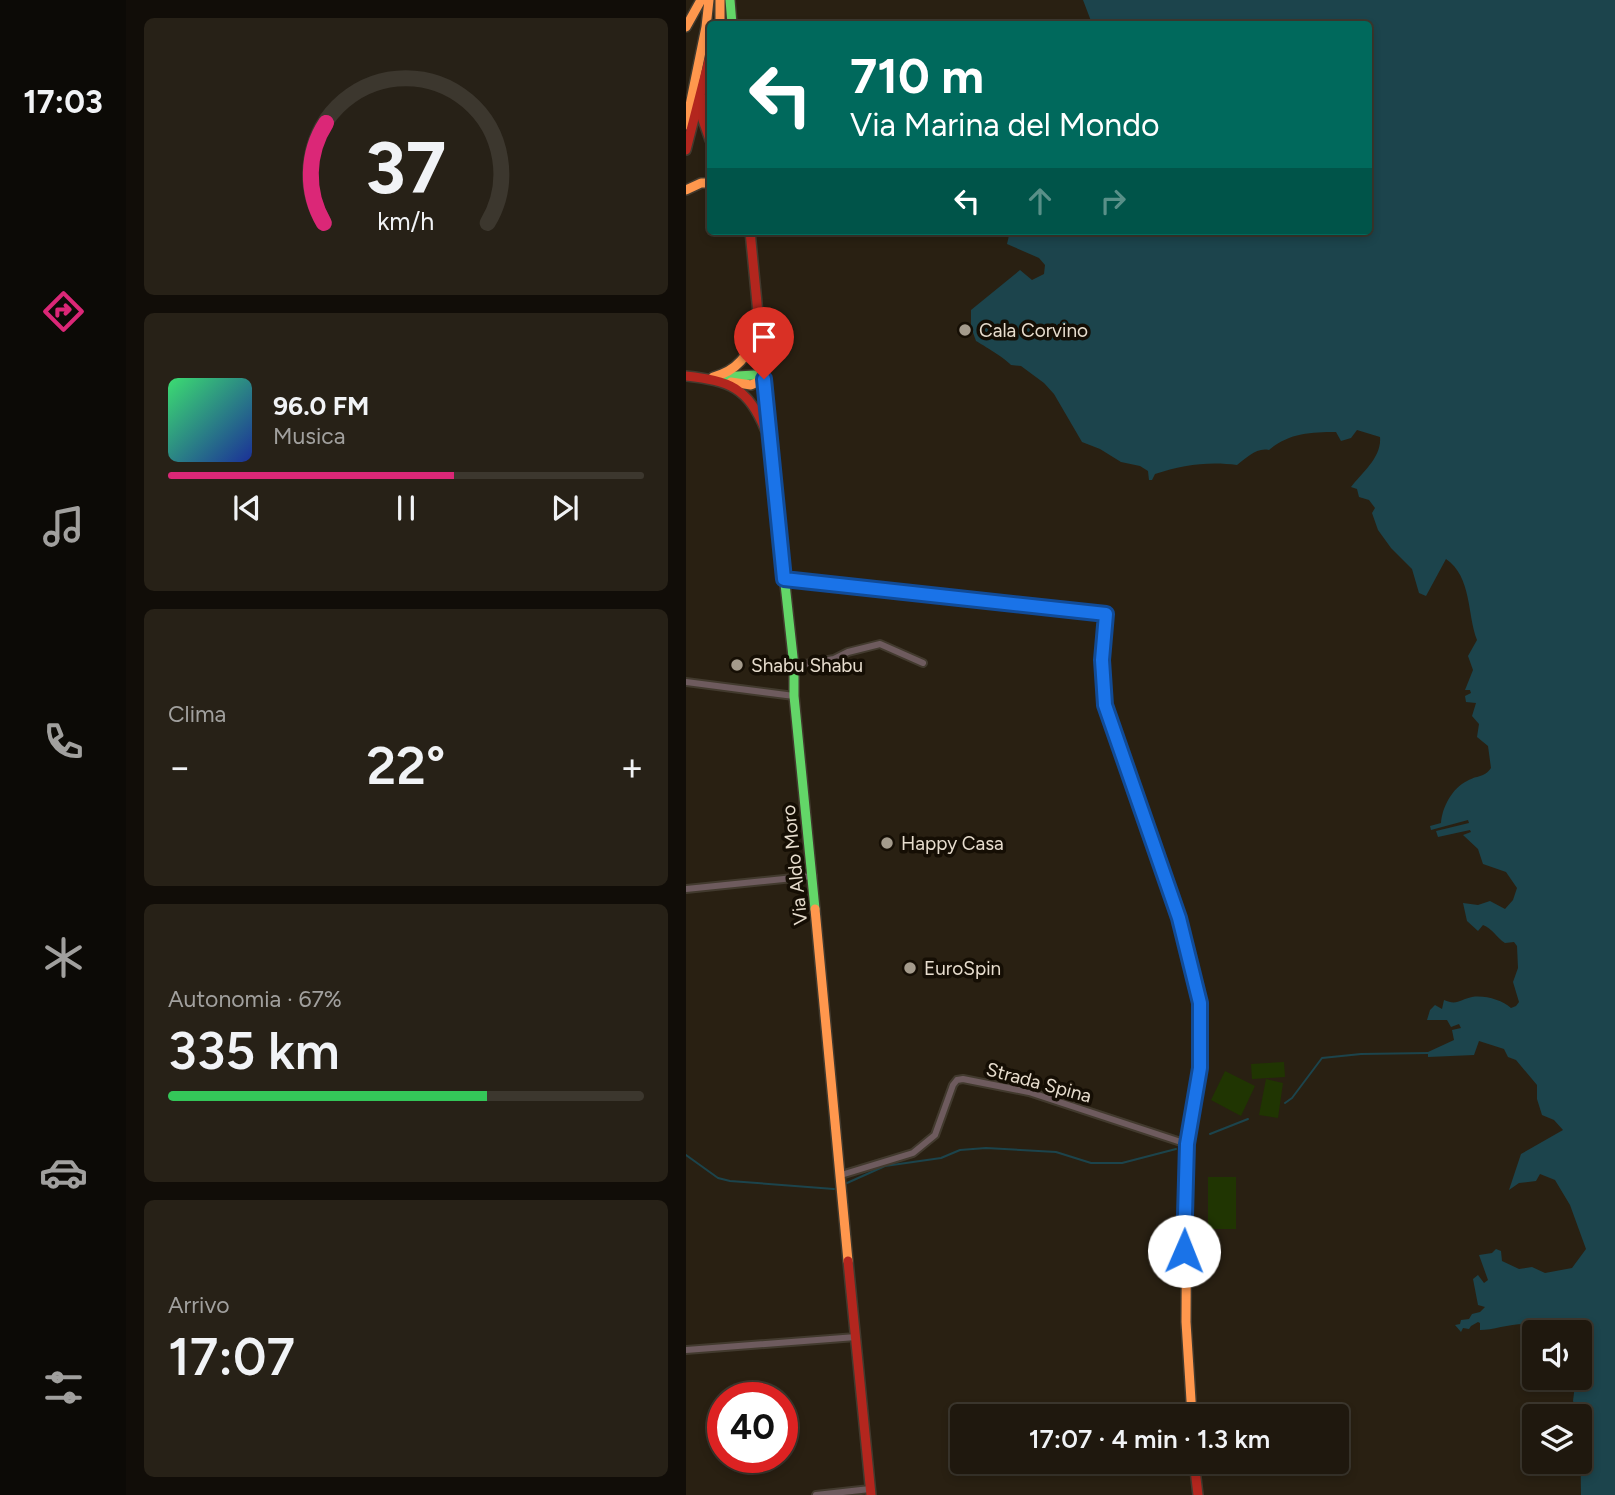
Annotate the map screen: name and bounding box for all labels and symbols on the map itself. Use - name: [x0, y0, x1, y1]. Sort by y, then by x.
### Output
- pin: [734, 307, 794, 379]
- place label: Cala Corvino: [979, 319, 1088, 342]
- marker: Cala Corvino: [957, 322, 973, 338]
- place label: Shabu Shabu: [751, 654, 863, 677]
- marker: Shabu Shabu: [729, 657, 745, 673]
- street label: Via Aldo Moro: [777, 804, 812, 926]
- place label: Happy Casa: [901, 832, 1004, 855]
- marker: Happy Casa: [879, 835, 895, 851]
- place label: EuroSpin: [924, 957, 1001, 980]
- marker: EuroSpin: [902, 960, 918, 976]
- street label: Strada Spina: [984, 1057, 1094, 1108]
- position arrow: [1147, 1214, 1221, 1288]
- speed limit sign: 40: [707, 1382, 798, 1473]

